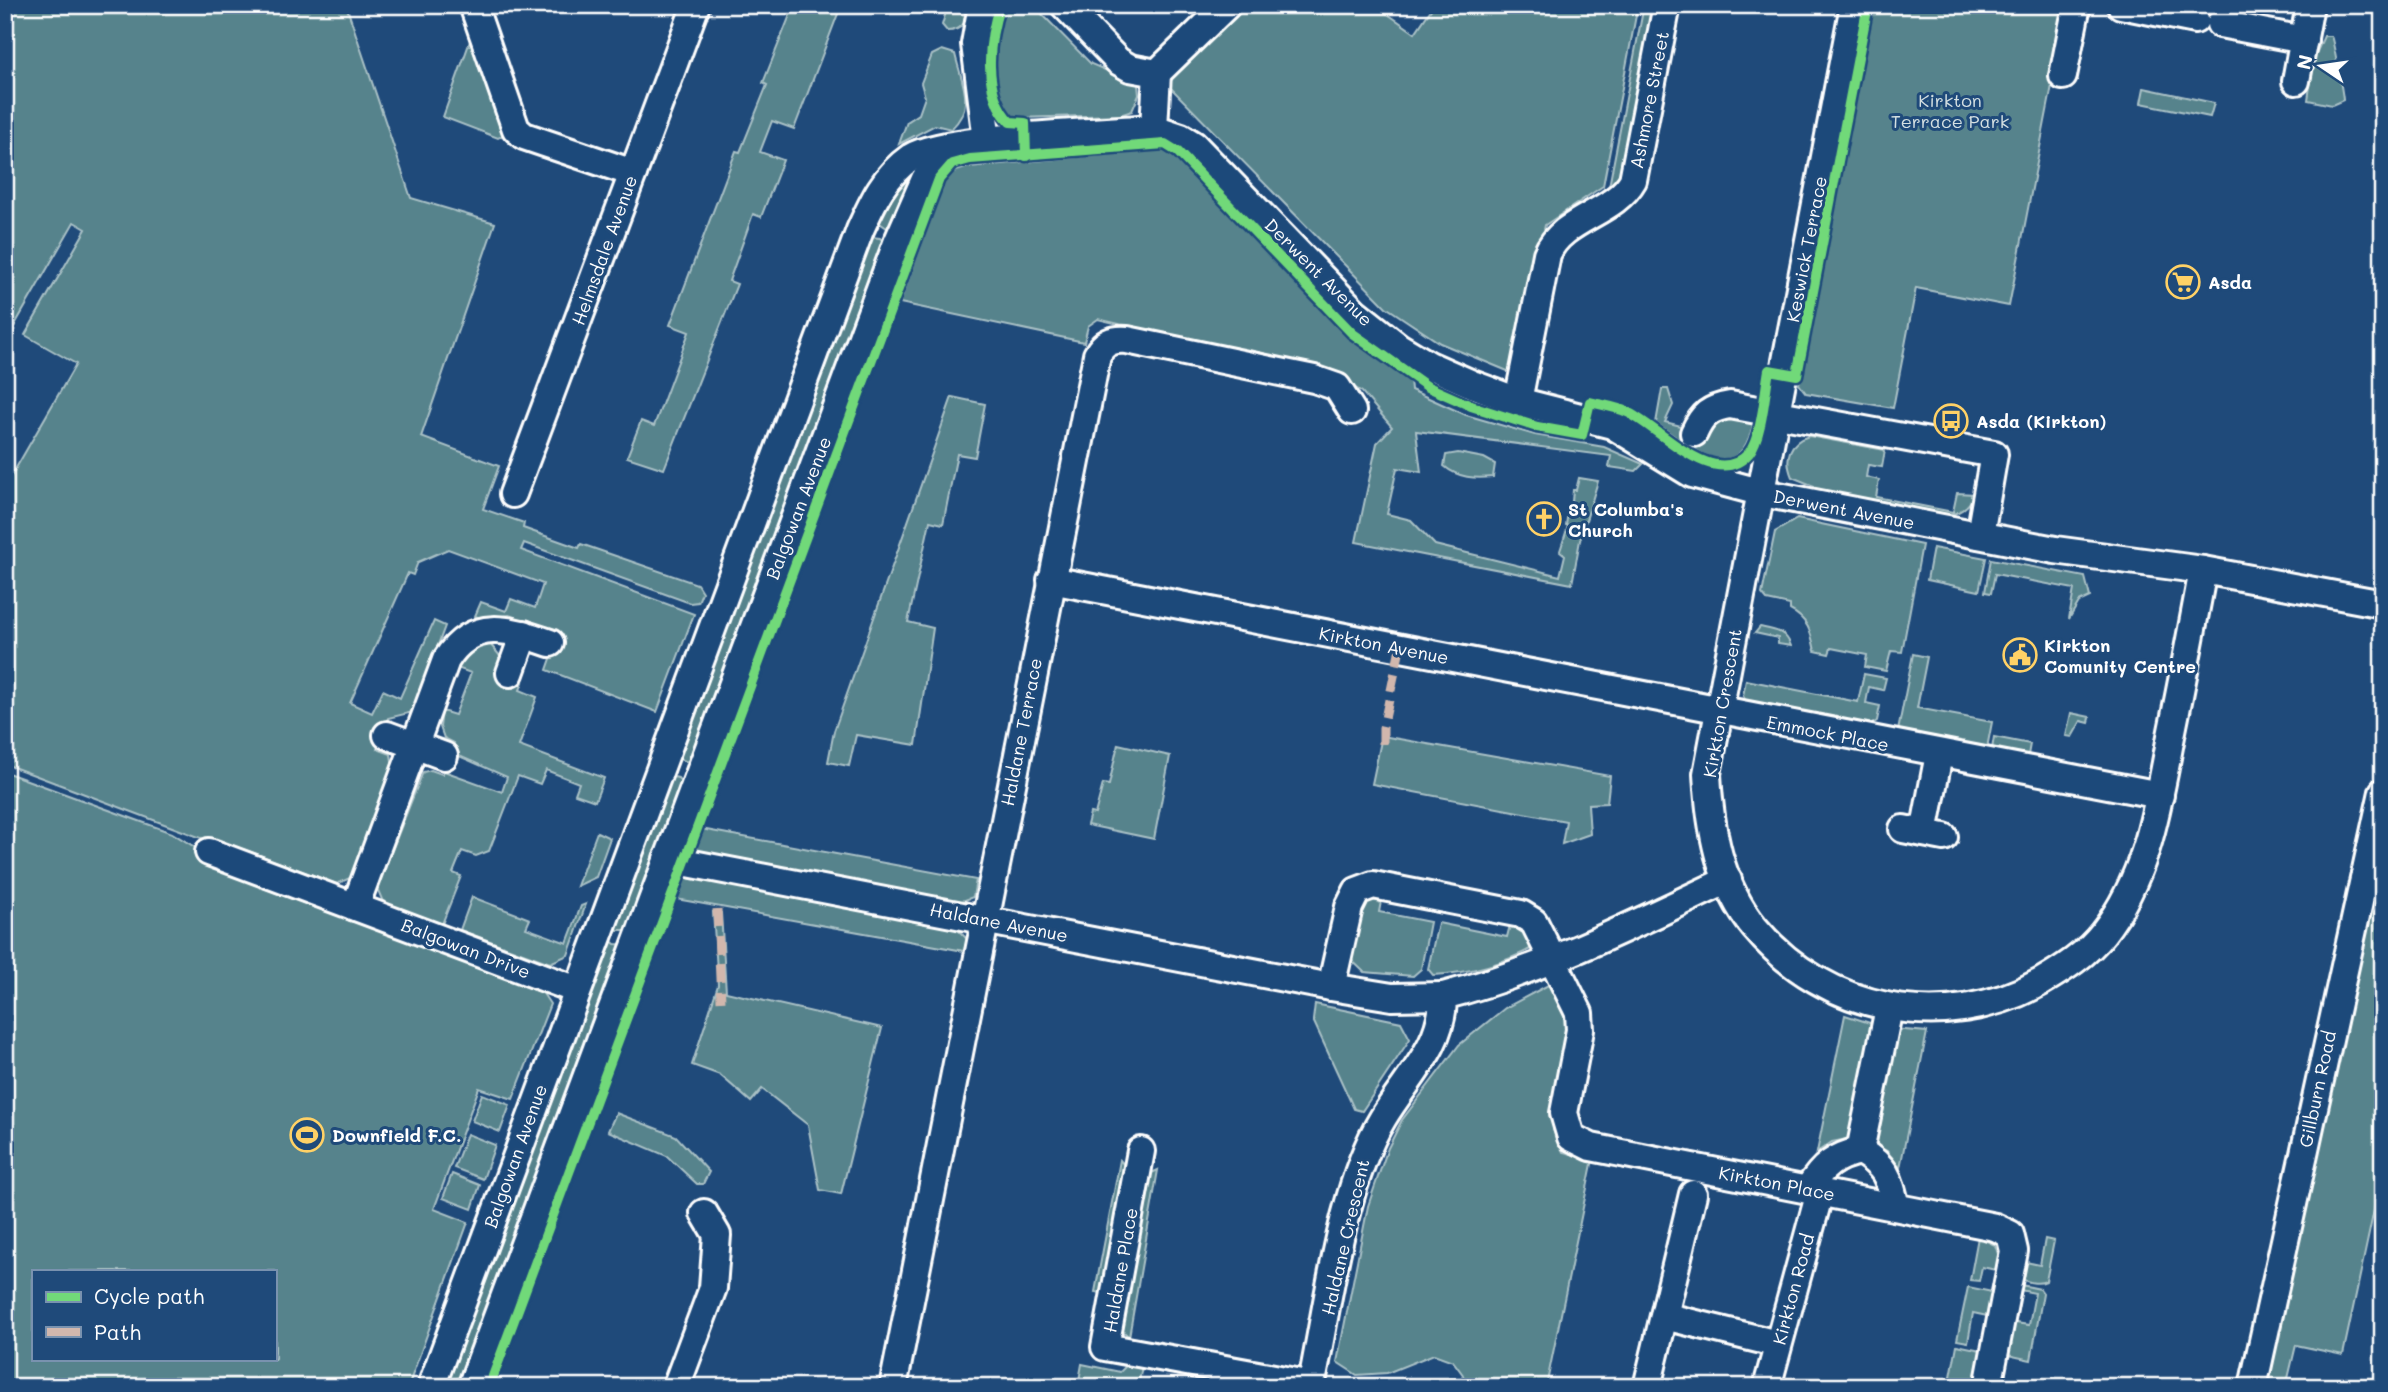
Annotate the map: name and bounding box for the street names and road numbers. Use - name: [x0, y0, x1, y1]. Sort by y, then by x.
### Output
- street label: Ashmore Street: [1624, 29, 1674, 171]
- street label: Helmsdale Avenue: [566, 172, 642, 328]
- street label: Keswick Terrace: [1780, 174, 1832, 324]
- street label: Derwent Avenue: [1260, 213, 1378, 331]
- street label: Balgowan Avenue: [760, 433, 836, 583]
- street label: Derwent Avenue: [1771, 484, 1917, 534]
- street label: Kirkton Avenue: [1317, 621, 1451, 669]
- street label: Kirkton Crescent: [1697, 627, 1747, 779]
- street label: Haldane Terrace: [995, 656, 1047, 808]
- street label: Emmock Place: [1765, 709, 1891, 757]
- street label: Haldane Avenue: [928, 897, 1070, 947]
- street label: Balgowan Drive: [398, 912, 534, 984]
- street label: Gillburn Road: [2293, 1028, 2341, 1150]
- street label: Balgowan Avenue: [478, 1081, 552, 1231]
- street label: Haldane Crescent: [1315, 1157, 1375, 1317]
- street label: Kirkton Place: [1717, 1160, 1837, 1206]
- street label: Haldane Place: [1097, 1206, 1143, 1334]
- street label: Kirkton Road: [1767, 1231, 1819, 1347]

